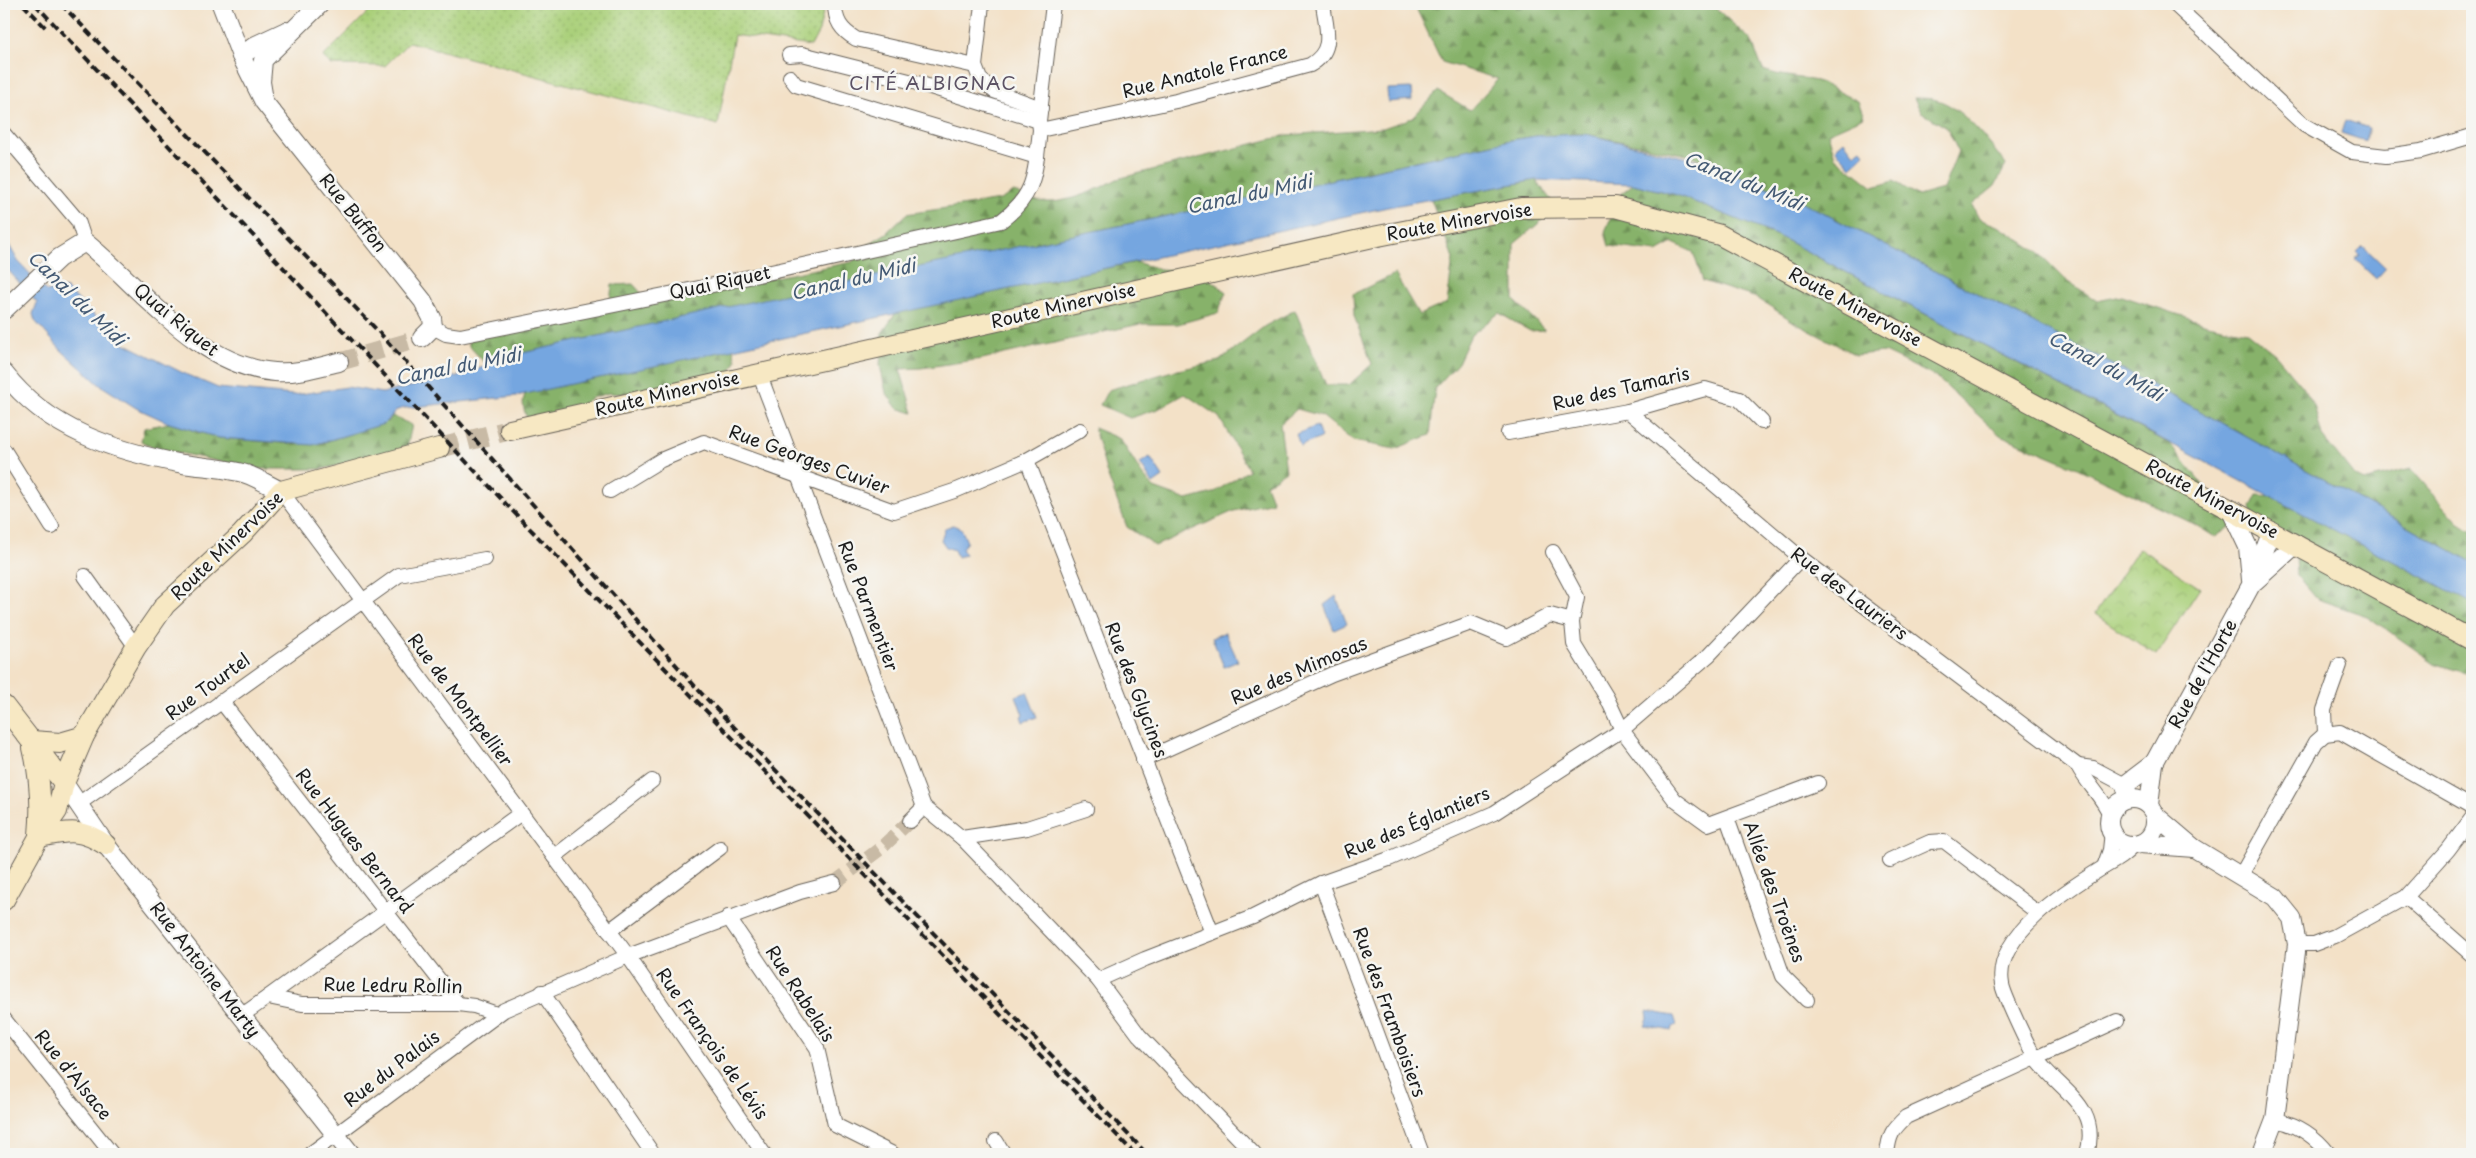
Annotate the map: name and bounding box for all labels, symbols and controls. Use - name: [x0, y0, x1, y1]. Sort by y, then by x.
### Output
- street label: Rue Anatole France: [1119, 37, 1290, 104]
- district label: CITÉ ALBIGNAC: [849, 68, 1017, 96]
- water label: Canal du Midi: [1680, 143, 1811, 218]
- water label: Canal du Midi: [1184, 166, 1316, 220]
- street label: Rue Buffon: [314, 167, 394, 257]
- street label: Route Minervoise: [1384, 194, 1534, 247]
- water label: Canal du Midi: [22, 243, 135, 353]
- water label: Canal du Midi: [788, 249, 920, 306]
- street label: Quai Riquet: [667, 258, 773, 305]
- street label: Route Minervoise: [1784, 259, 1927, 352]
- street label: Route Minervoise: [988, 275, 1138, 334]
- street label: Quai Riquet: [128, 276, 225, 362]
- water label: Canal du Midi: [2044, 323, 2171, 409]
- water label: Canal du Midi: [393, 339, 525, 391]
- street label: Rue des Tamaris: [1550, 359, 1692, 416]
- street label: Route Minervoise: [592, 363, 742, 422]
- street label: Rue Georges Cuvier: [725, 417, 894, 500]
- street label: Route Minervoise: [2141, 451, 2284, 544]
- street label: Route Minervoise: [164, 484, 288, 606]
- street label: Rue Parmentier: [832, 536, 907, 675]
- street label: Rue des Lauriers: [1786, 540, 1914, 646]
- street label: Rue de l'Horte: [2161, 614, 2243, 733]
- street label: Rue des Glycines: [1099, 618, 1176, 761]
- street label: Rue de Montpellier: [402, 627, 521, 772]
- street label: Rue des Mimosas: [1226, 629, 1371, 711]
- street label: Rue Tourtel: [159, 646, 255, 726]
- street label: Rue Hugues Bernard: [290, 762, 420, 918]
- street label: Rue des Églantiers: [1339, 779, 1494, 865]
- street label: Allée des Troënes: [1737, 817, 1814, 966]
- street label: Rue Antoine Marty: [144, 895, 268, 1043]
- street label: Rue des Framboisiers: [1347, 923, 1434, 1100]
- street label: Rue Rabelais: [760, 940, 843, 1047]
- street label: Rue François de Lévis: [651, 962, 776, 1125]
- street label: Rue Ledru Rollin: [323, 970, 463, 999]
- street label: Rue d'Alsace: [29, 1023, 119, 1125]
- street label: Rue du Palais: [337, 1023, 445, 1113]

